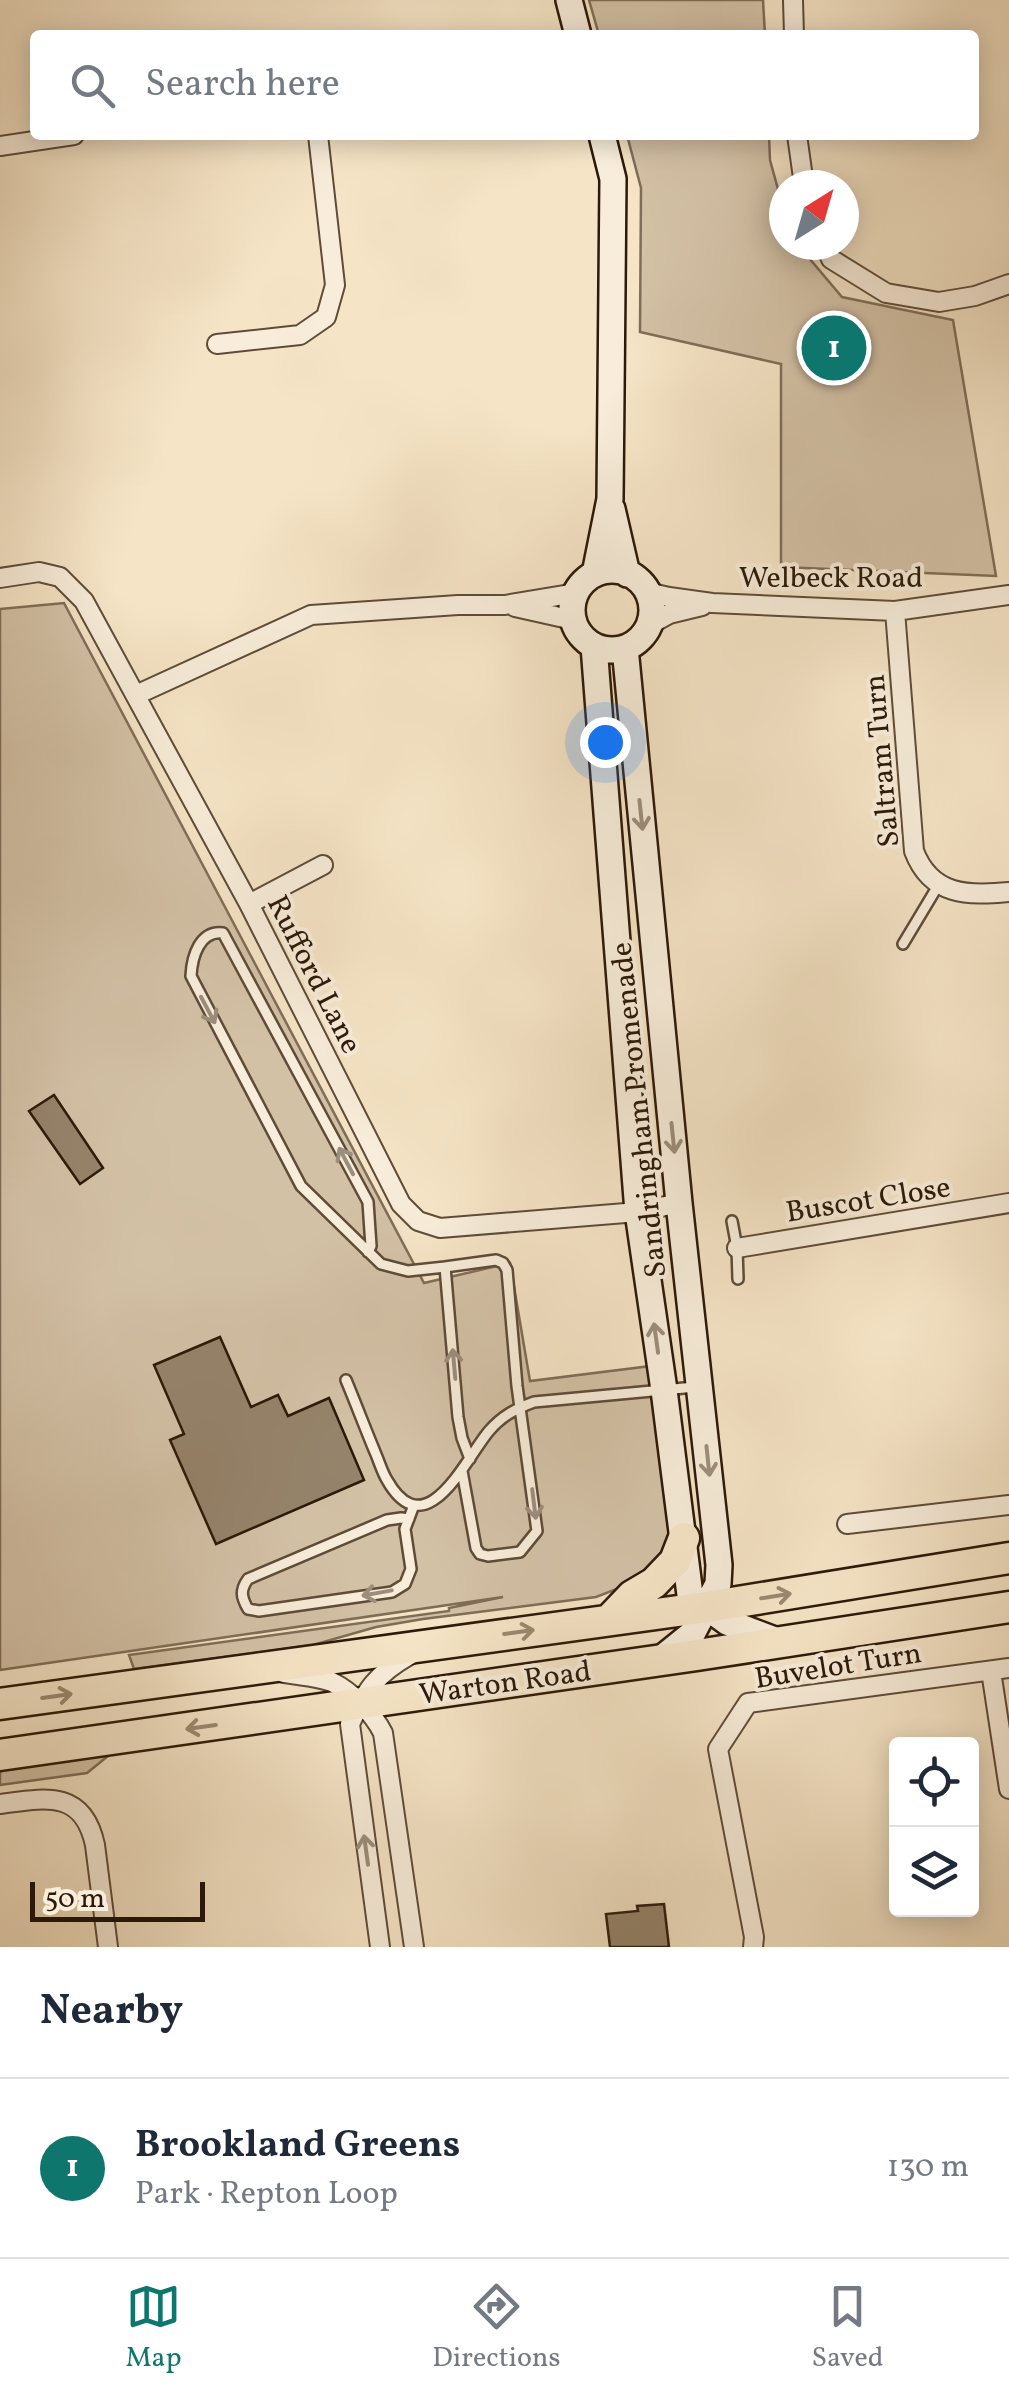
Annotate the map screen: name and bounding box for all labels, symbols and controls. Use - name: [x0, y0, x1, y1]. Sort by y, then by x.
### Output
- search box: [30, 30, 979, 140]
- icon: search: [65, 58, 120, 113]
- text: Search here: [145, 59, 340, 112]
- north arrow: [769, 170, 859, 260]
- pin: 1: [802, 310, 866, 386]
- street label: Welbeck Road: [739, 558, 923, 600]
- street label: Saltram Turn: [855, 673, 911, 849]
- your location: [580, 717, 631, 768]
- one-way arrow: [632, 798, 651, 830]
- street label: Rufford Lane: [255, 888, 371, 1061]
- street label: Sandringham Promenade: [601, 940, 679, 1280]
- one-way arrow: [199, 995, 218, 1025]
- one-way arrow: [664, 1122, 683, 1154]
- one-way arrow: [336, 1146, 355, 1176]
- street label: Buscot Close: [783, 1167, 954, 1235]
- one-way arrow: [647, 1322, 665, 1354]
- one-way arrow: [444, 1348, 463, 1380]
- one-way arrow: [699, 1445, 718, 1477]
- one-way arrow: [525, 1487, 543, 1519]
- one-way arrow: [361, 1585, 394, 1603]
- one-way arrow: [759, 1586, 791, 1604]
- one-way arrow: [503, 1622, 535, 1640]
- street label: Buvelot Turn: [752, 1633, 925, 1701]
- street label: Warton Road: [417, 1651, 594, 1717]
- one-way arrow: [41, 1686, 73, 1705]
- one-way arrow: [185, 1718, 217, 1736]
- map controls: [889, 1737, 979, 1917]
- button: locate: [889, 1737, 979, 1827]
- button: layers: [889, 1827, 979, 1917]
- one-way arrow: [357, 1835, 375, 1867]
- scale bar: [30, 1877, 205, 1922]
- text: 50 m: [45, 1880, 105, 1919]
- text: Nearby: [40, 1983, 183, 2042]
- text: Brookland Greens: [135, 2120, 460, 2173]
- text: 1: [66, 2146, 79, 2190]
- text: 130 m: [887, 2146, 969, 2190]
- text: Park · Repton Loop: [135, 2173, 398, 2217]
- tab: Map: [125, 2279, 181, 2378]
- tab: Directions: [432, 2279, 561, 2378]
- tab: Saved: [811, 2279, 884, 2378]

